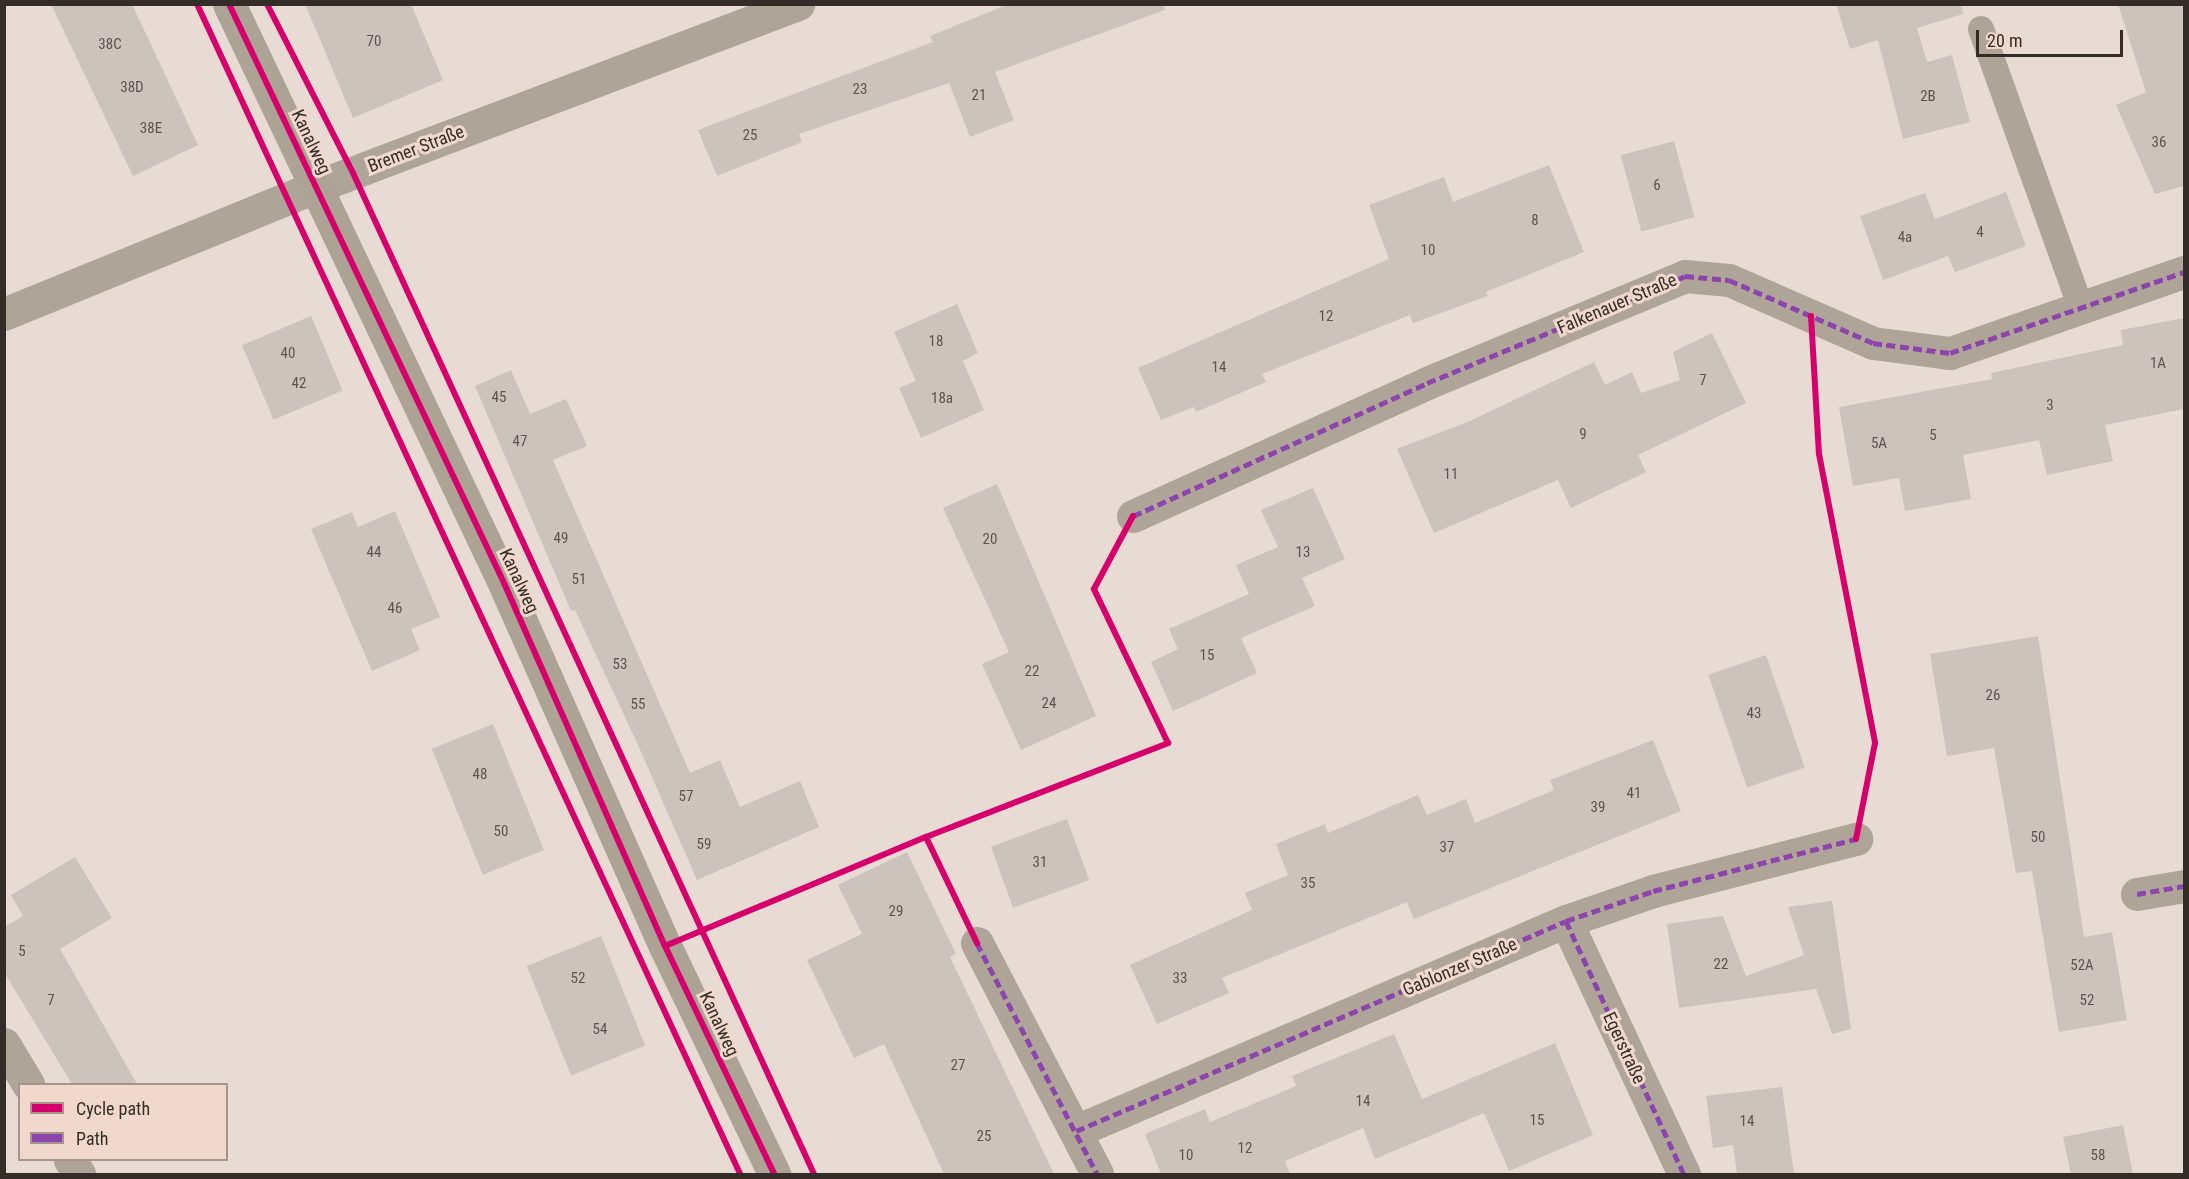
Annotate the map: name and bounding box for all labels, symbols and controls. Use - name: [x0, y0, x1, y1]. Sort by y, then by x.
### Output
- scale bar: [1979, 18, 2126, 56]
- text: 20 m: [1987, 30, 2022, 51]
- house number: 70: [367, 33, 381, 51]
- house number: 38C: [98, 36, 122, 54]
- house number: 38D: [120, 79, 144, 97]
- house number: 23: [853, 81, 867, 99]
- house number: 21: [972, 87, 986, 105]
- house number: 2B: [1920, 88, 1936, 106]
- street label: Kanalweg: [287, 106, 335, 178]
- house number: 38E: [140, 120, 162, 138]
- street label: Bremer Straße: [365, 121, 467, 177]
- house number: 25: [743, 127, 757, 145]
- house number: 36: [2152, 134, 2166, 152]
- house number: 6: [1653, 177, 1661, 195]
- house number: 8: [1531, 212, 1539, 230]
- house number: 4: [1976, 224, 1984, 242]
- house number: 4a: [1898, 229, 1912, 247]
- house number: 10: [1421, 242, 1435, 260]
- street label: Falkenauer Straße: [1554, 269, 1680, 339]
- house number: 12: [1319, 308, 1333, 326]
- house number: 18: [929, 333, 943, 351]
- house number: 40: [281, 345, 295, 363]
- house number: 1A: [2150, 355, 2166, 373]
- house number: 14: [1212, 359, 1226, 377]
- house number: 7: [1699, 372, 1707, 390]
- house number: 42: [292, 375, 306, 393]
- house number: 45: [492, 389, 506, 407]
- house number: 18a: [931, 390, 953, 408]
- house number: 3: [2046, 397, 2054, 415]
- house number: 9: [1579, 426, 1587, 444]
- house number: 5: [1929, 427, 1937, 445]
- house number: 47: [513, 433, 527, 451]
- house number: 5A: [1871, 435, 1887, 453]
- house number: 11: [1444, 466, 1458, 484]
- house number: 49: [554, 530, 568, 548]
- house number: 20: [983, 531, 997, 549]
- house number: 44: [367, 544, 381, 562]
- house number: 13: [1296, 544, 1310, 562]
- street label: Kanalweg: [495, 545, 543, 617]
- house number: 51: [572, 571, 586, 589]
- house number: 46: [388, 600, 402, 618]
- house number: 15: [1200, 647, 1214, 665]
- house number: 53: [613, 656, 627, 674]
- house number: 22: [1025, 663, 1039, 681]
- house number: 26: [1986, 687, 2000, 705]
- house number: 24: [1042, 695, 1056, 713]
- house number: 55: [631, 696, 645, 714]
- house number: 43: [1747, 705, 1761, 723]
- house number: 48: [473, 766, 487, 784]
- house number: 41: [1627, 785, 1641, 803]
- house number: 57: [679, 788, 693, 806]
- house number: 39: [1591, 799, 1605, 817]
- house number: 50: [494, 823, 508, 841]
- house number: 50: [2031, 829, 2045, 847]
- house number: 59: [697, 836, 711, 854]
- house number: 37: [1440, 839, 1454, 857]
- house number: 31: [1033, 854, 1047, 872]
- house number: 35: [1301, 875, 1315, 893]
- house number: 29: [889, 903, 903, 921]
- street label: Gablonzer Straße: [1400, 933, 1520, 1001]
- house number: 5: [18, 943, 26, 961]
- house number: 22: [1714, 956, 1728, 974]
- house number: 52A: [2070, 957, 2094, 975]
- house number: 52: [571, 970, 585, 988]
- house number: 33: [1173, 970, 1187, 988]
- street label: Kanalweg: [695, 988, 743, 1060]
- house number: 7: [47, 992, 55, 1010]
- house number: 52: [2080, 992, 2094, 1010]
- street label: Egerstraße: [1598, 1009, 1650, 1087]
- house number: 54: [593, 1021, 607, 1039]
- house number: 27: [951, 1057, 965, 1075]
- legend: [18, 1083, 228, 1161]
- house number: 14: [1356, 1093, 1370, 1111]
- text: Cycle path: [76, 1098, 150, 1119]
- house number: 15: [1530, 1112, 1544, 1130]
- house number: 14: [1740, 1113, 1754, 1131]
- text: Path: [76, 1128, 109, 1149]
- house number: 25: [977, 1128, 991, 1146]
- house number: 12: [1238, 1140, 1252, 1158]
- house number: 10: [1179, 1147, 1193, 1165]
- house number: 58: [2091, 1147, 2105, 1165]

